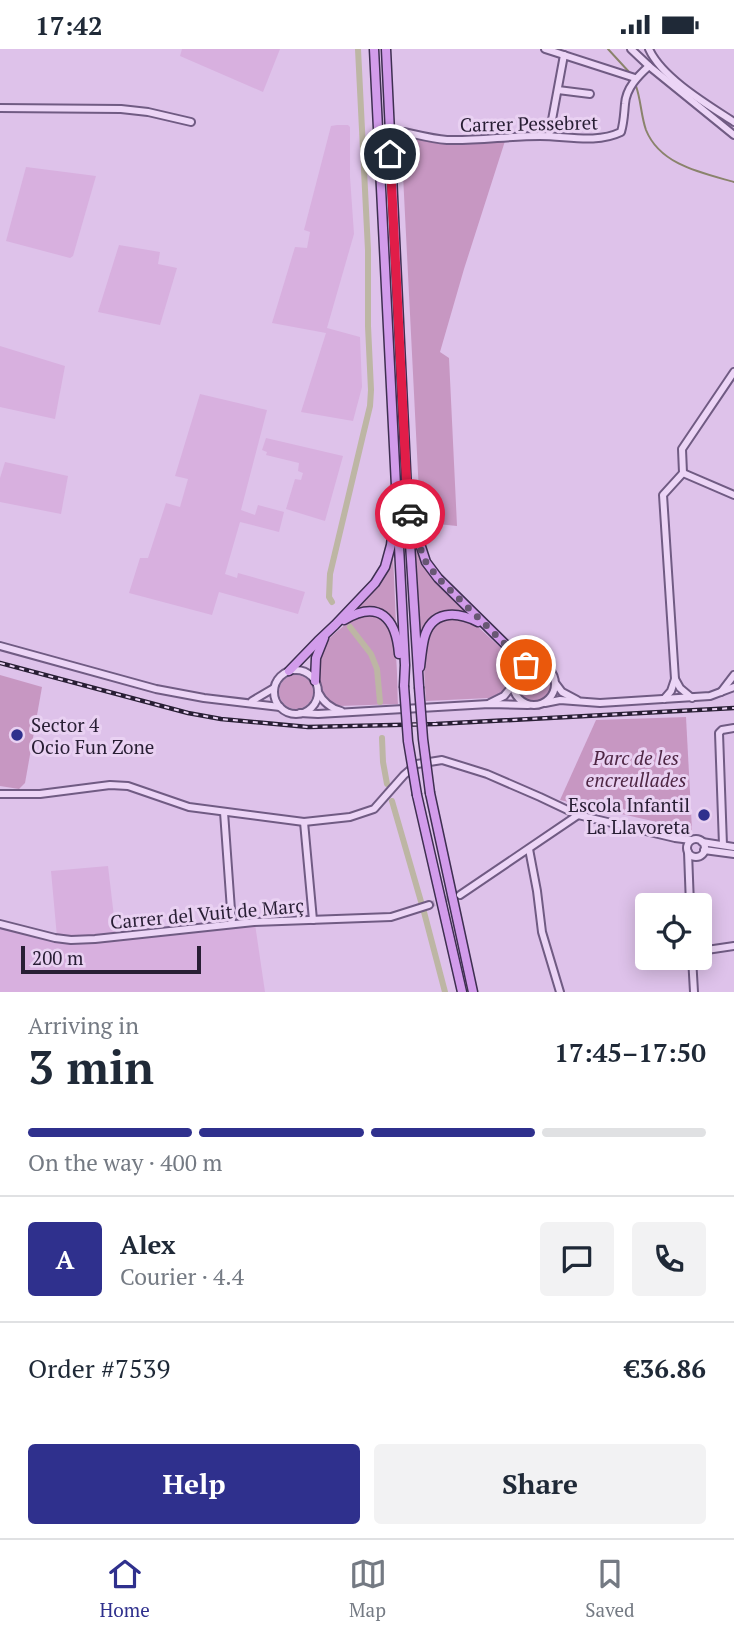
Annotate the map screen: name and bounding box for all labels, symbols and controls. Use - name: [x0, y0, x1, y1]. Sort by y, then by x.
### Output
- text: 17:42: [35, 8, 103, 42]
- street label: Carrer Pessebret: [460, 109, 598, 137]
- pin: [360, 124, 420, 184]
- icon: home: [371, 135, 409, 173]
- courier: [375, 479, 445, 549]
- icon: car: [391, 495, 429, 533]
- pin: [496, 635, 556, 695]
- icon: bag: [507, 646, 545, 684]
- place label: Sector 4 Ocio Fun Zone: [31, 712, 154, 759]
- marker: Sector 4 Ocio Fun Zone: [9, 727, 25, 743]
- park label: Parc de les encreullades: [586, 745, 687, 792]
- place label: Escola Infantil La Llavoreta: [568, 792, 690, 839]
- marker: Escola Infantil La Llavoreta: [696, 807, 712, 823]
- street label: Carrer del Vuit de Març: [109, 892, 305, 934]
- map controls: [635, 893, 712, 970]
- button: locate: [635, 893, 712, 970]
- scale bar: [21, 943, 201, 975]
- text: 200 m: [32, 945, 83, 970]
- text: Arriving in: [28, 1010, 139, 1041]
- text: 17:45–17:50: [554, 1035, 706, 1069]
- text: 3 min: [28, 1036, 154, 1097]
- text: On the way · 400 m: [28, 1147, 222, 1178]
- button: chat: [540, 1222, 614, 1296]
- button: phone: [632, 1222, 706, 1296]
- text: Alex: [120, 1227, 176, 1261]
- text: A: [56, 1242, 74, 1276]
- text: Courier · 4.4: [120, 1261, 244, 1292]
- text: Order #7539: [28, 1351, 170, 1385]
- text: €36.86: [625, 1351, 706, 1385]
- button: Help: [28, 1444, 360, 1524]
- button: Share: [374, 1444, 706, 1524]
- tab: Home: [99, 1555, 150, 1622]
- tab: Map: [349, 1555, 387, 1622]
- tab: Saved: [585, 1555, 635, 1622]

